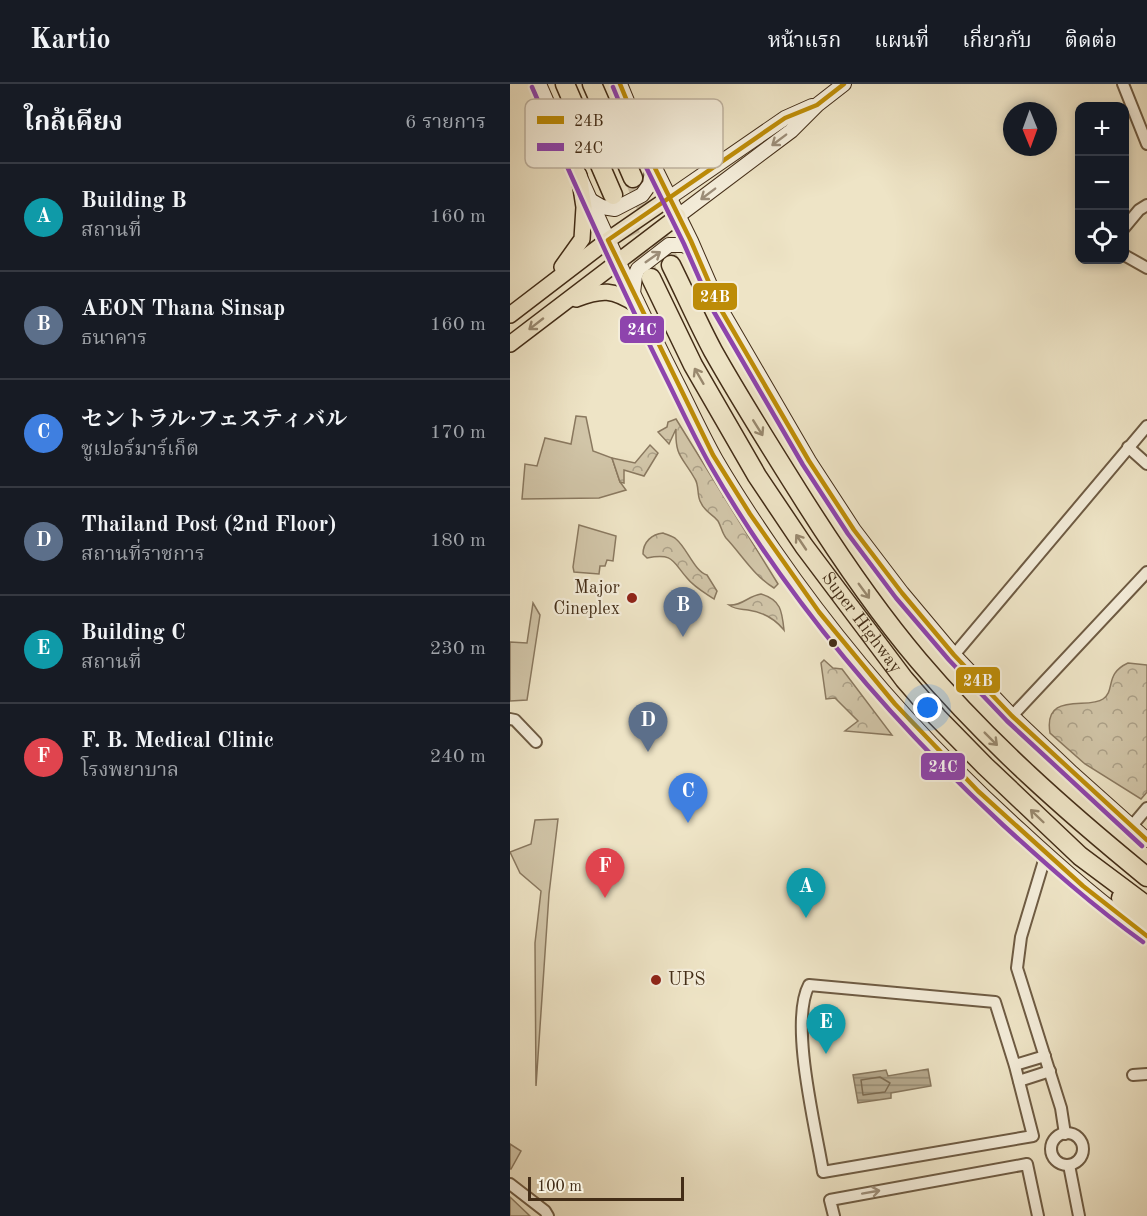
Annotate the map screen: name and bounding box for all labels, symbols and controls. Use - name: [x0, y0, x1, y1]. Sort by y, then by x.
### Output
- text: Kartio: [30, 27, 111, 55]
- text: หน้าแรก: [768, 31, 841, 52]
- text: แผนที่: [874, 31, 929, 52]
- text: เกี่ยวกับ: [962, 31, 1032, 52]
- text: ติดต่อ: [1065, 31, 1117, 52]
- legend: [525, 99, 723, 168]
- north arrow: [1003, 102, 1057, 156]
- map controls: [1075, 102, 1129, 264]
- button: +: [1075, 102, 1129, 156]
- text: ใกล้เคียง: [24, 110, 123, 136]
- text: 6 รายการ: [405, 113, 486, 133]
- text: 24B: [574, 114, 604, 130]
- one-way arrow: [771, 134, 787, 147]
- text: 24C: [574, 141, 603, 157]
- button: −: [1075, 156, 1129, 210]
- one-way arrow: [700, 188, 716, 201]
- text: Building B: [81, 190, 187, 212]
- text: A: [36, 207, 51, 227]
- text: 160 m: [430, 207, 486, 227]
- button: locate: [1075, 210, 1129, 264]
- text: สถานที่: [81, 221, 142, 241]
- one-way arrow: [644, 251, 660, 263]
- line badge: 24B: [692, 282, 738, 311]
- text: 24B: [700, 290, 730, 306]
- text: AEON Thana Sinsap: [81, 298, 285, 320]
- text: B: [36, 315, 51, 335]
- text: 160 m: [430, 315, 486, 335]
- line badge: 24C: [619, 315, 665, 344]
- one-way arrow: [528, 317, 544, 330]
- text: 24C: [627, 323, 657, 339]
- text: ธนาคาร: [81, 329, 147, 349]
- one-way arrow: [693, 368, 705, 385]
- text: セントラル·フェスティバル: [81, 409, 347, 431]
- one-way arrow: [751, 419, 764, 436]
- text: C: [37, 423, 50, 443]
- text: 170 m: [430, 423, 486, 443]
- text: ซูเปอร์มาร์เก็ต: [81, 440, 199, 460]
- text: Thailand Post (2nd Floor): [81, 514, 336, 536]
- text: D: [36, 531, 51, 551]
- text: 180 m: [430, 531, 486, 551]
- one-way arrow: [795, 534, 807, 551]
- text: สถานที่ราชการ: [81, 545, 205, 565]
- street label: Super Highway: [818, 569, 905, 677]
- place label: Major Cineplex: [553, 579, 621, 618]
- one-way arrow: [858, 582, 871, 598]
- pin: B: [664, 588, 702, 637]
- marker: Major Cineplex: [625, 591, 639, 605]
- text: Building C: [81, 622, 185, 644]
- unlabelled marker: [827, 637, 839, 649]
- text: E: [37, 639, 50, 659]
- text: 230 m: [430, 639, 486, 659]
- text: สถานที่: [81, 653, 142, 673]
- line badge: 24B: [955, 666, 1001, 694]
- text: 24B: [963, 674, 993, 690]
- your location: [913, 693, 942, 722]
- pin: D: [628, 702, 668, 752]
- text: F. B. Medical Clinic: [81, 730, 274, 752]
- one-way arrow: [984, 731, 999, 746]
- text: F: [37, 747, 50, 767]
- text: 240 m: [430, 747, 486, 767]
- line badge: 24C: [920, 752, 966, 781]
- text: 24C: [928, 760, 958, 776]
- text: โรงพยาบาล: [81, 761, 179, 781]
- pin: C: [668, 774, 708, 823]
- one-way arrow: [1030, 809, 1045, 823]
- pin: F: [586, 848, 625, 898]
- pin: A: [786, 868, 826, 918]
- place label: UPS: [668, 971, 705, 989]
- marker: UPS: [649, 973, 663, 987]
- pin: E: [806, 1004, 846, 1054]
- scale bar: [528, 1174, 684, 1202]
- text: 100 m: [537, 1179, 582, 1195]
- one-way arrow: [861, 1186, 880, 1197]

